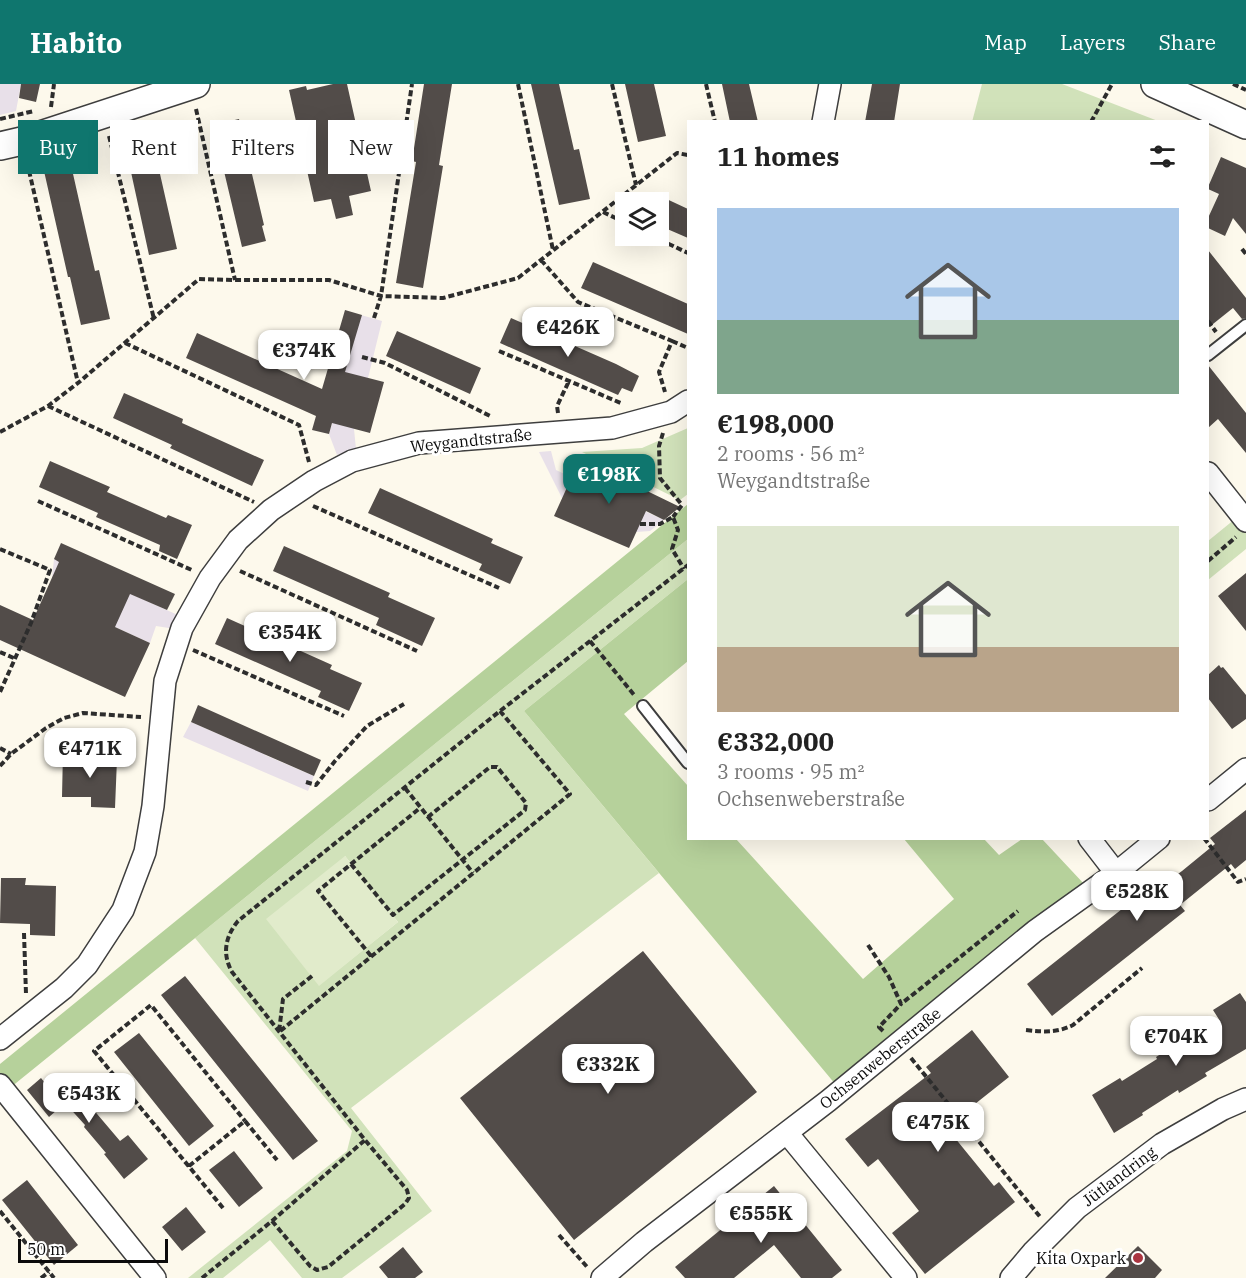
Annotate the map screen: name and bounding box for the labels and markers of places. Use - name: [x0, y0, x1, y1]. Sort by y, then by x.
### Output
- pin: €426K: [526, 307, 610, 358]
- pin: €374K: [262, 330, 346, 381]
- pin: €198K: [567, 454, 651, 505]
- pin: €354K: [248, 612, 332, 663]
- pin: €471K: [48, 728, 132, 779]
- pin: €528K: [1095, 871, 1179, 922]
- pin: €704K: [1134, 1016, 1218, 1067]
- pin: €332K: [566, 1044, 650, 1095]
- pin: €543K: [47, 1073, 131, 1124]
- pin: €475K: [896, 1102, 980, 1153]
- pin: €555K: [719, 1193, 803, 1244]
- place label: Kita Oxpark: [1036, 1248, 1127, 1268]
- marker: Kita Oxpark: [1131, 1251, 1145, 1265]

